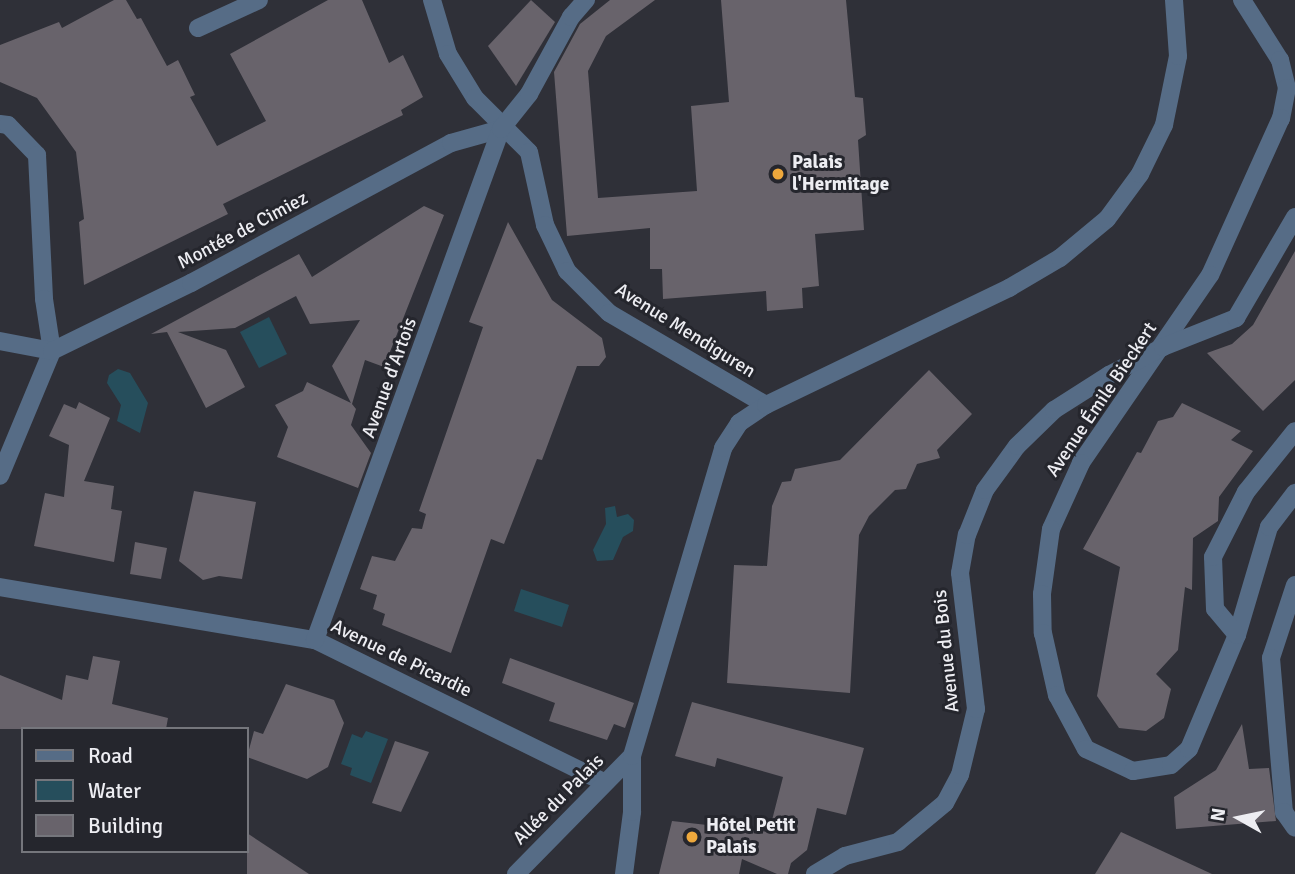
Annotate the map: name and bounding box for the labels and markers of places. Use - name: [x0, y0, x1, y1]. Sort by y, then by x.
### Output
- place label: Palais l'Hermitage: [792, 152, 889, 196]
- marker: Palais l'Hermitage: [770, 166, 786, 182]
- place label: Hôtel Petit Palais: [706, 815, 795, 859]
- marker: Hôtel Petit Palais: [684, 829, 700, 845]

